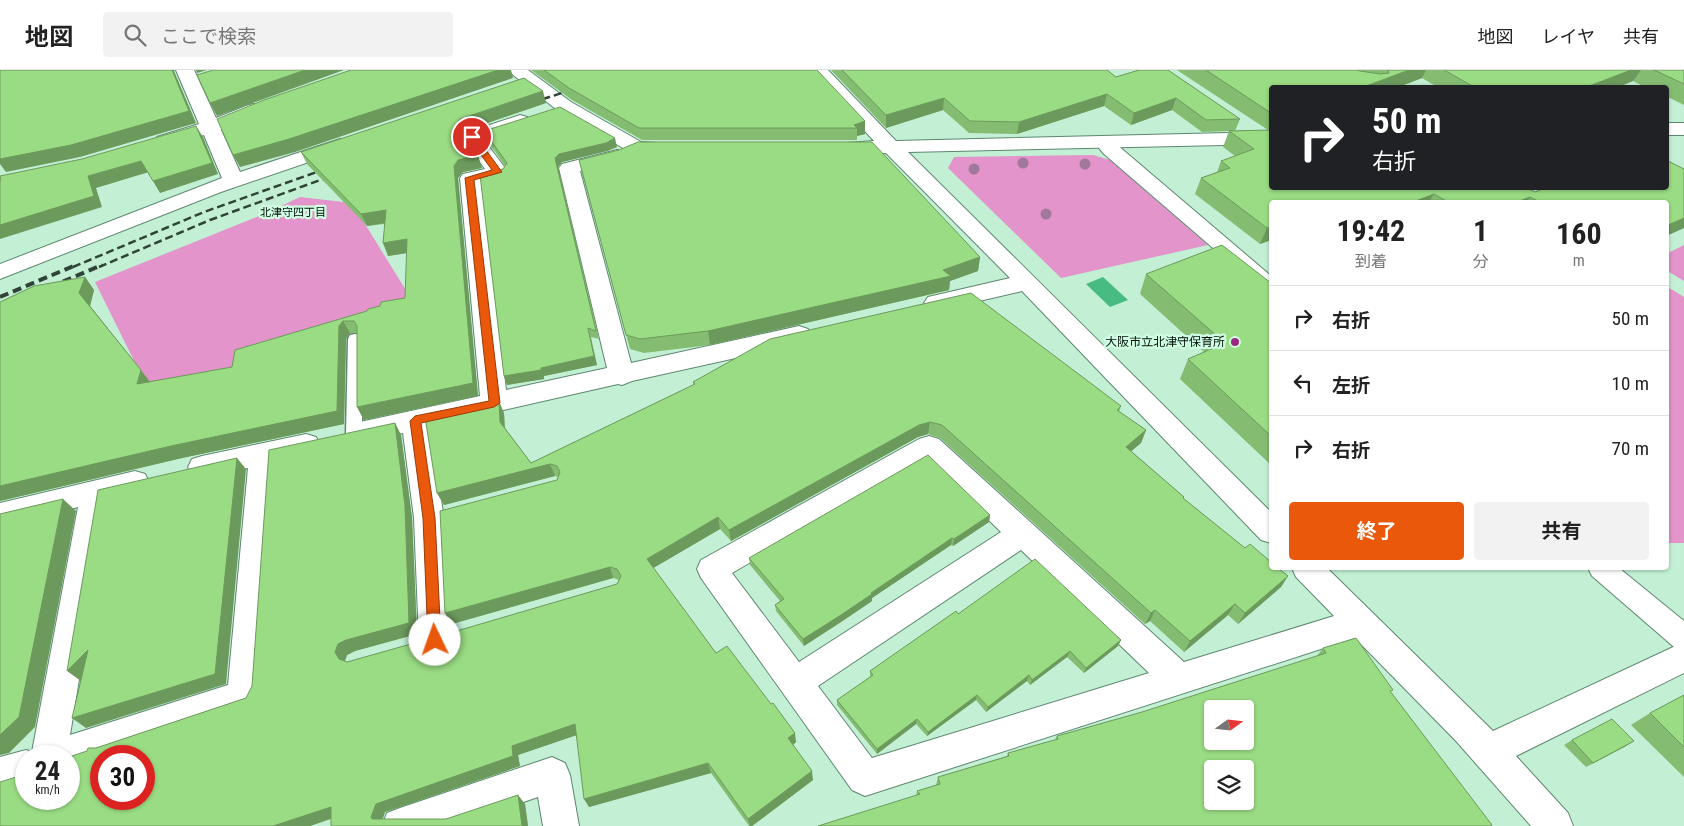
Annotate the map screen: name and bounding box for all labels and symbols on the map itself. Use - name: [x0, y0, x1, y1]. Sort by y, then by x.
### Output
- pin: [451, 116, 493, 158]
- district label: 北津守四丁目: [260, 206, 326, 219]
- place label: 大阪市立北津守保育所: [1105, 335, 1225, 349]
- marker: 大阪市立北津守保育所: [1229, 336, 1241, 348]
- position arrow: [408, 613, 460, 665]
- north arrow: [1204, 700, 1254, 750]
- speed limit sign: 30: [90, 745, 155, 810]

